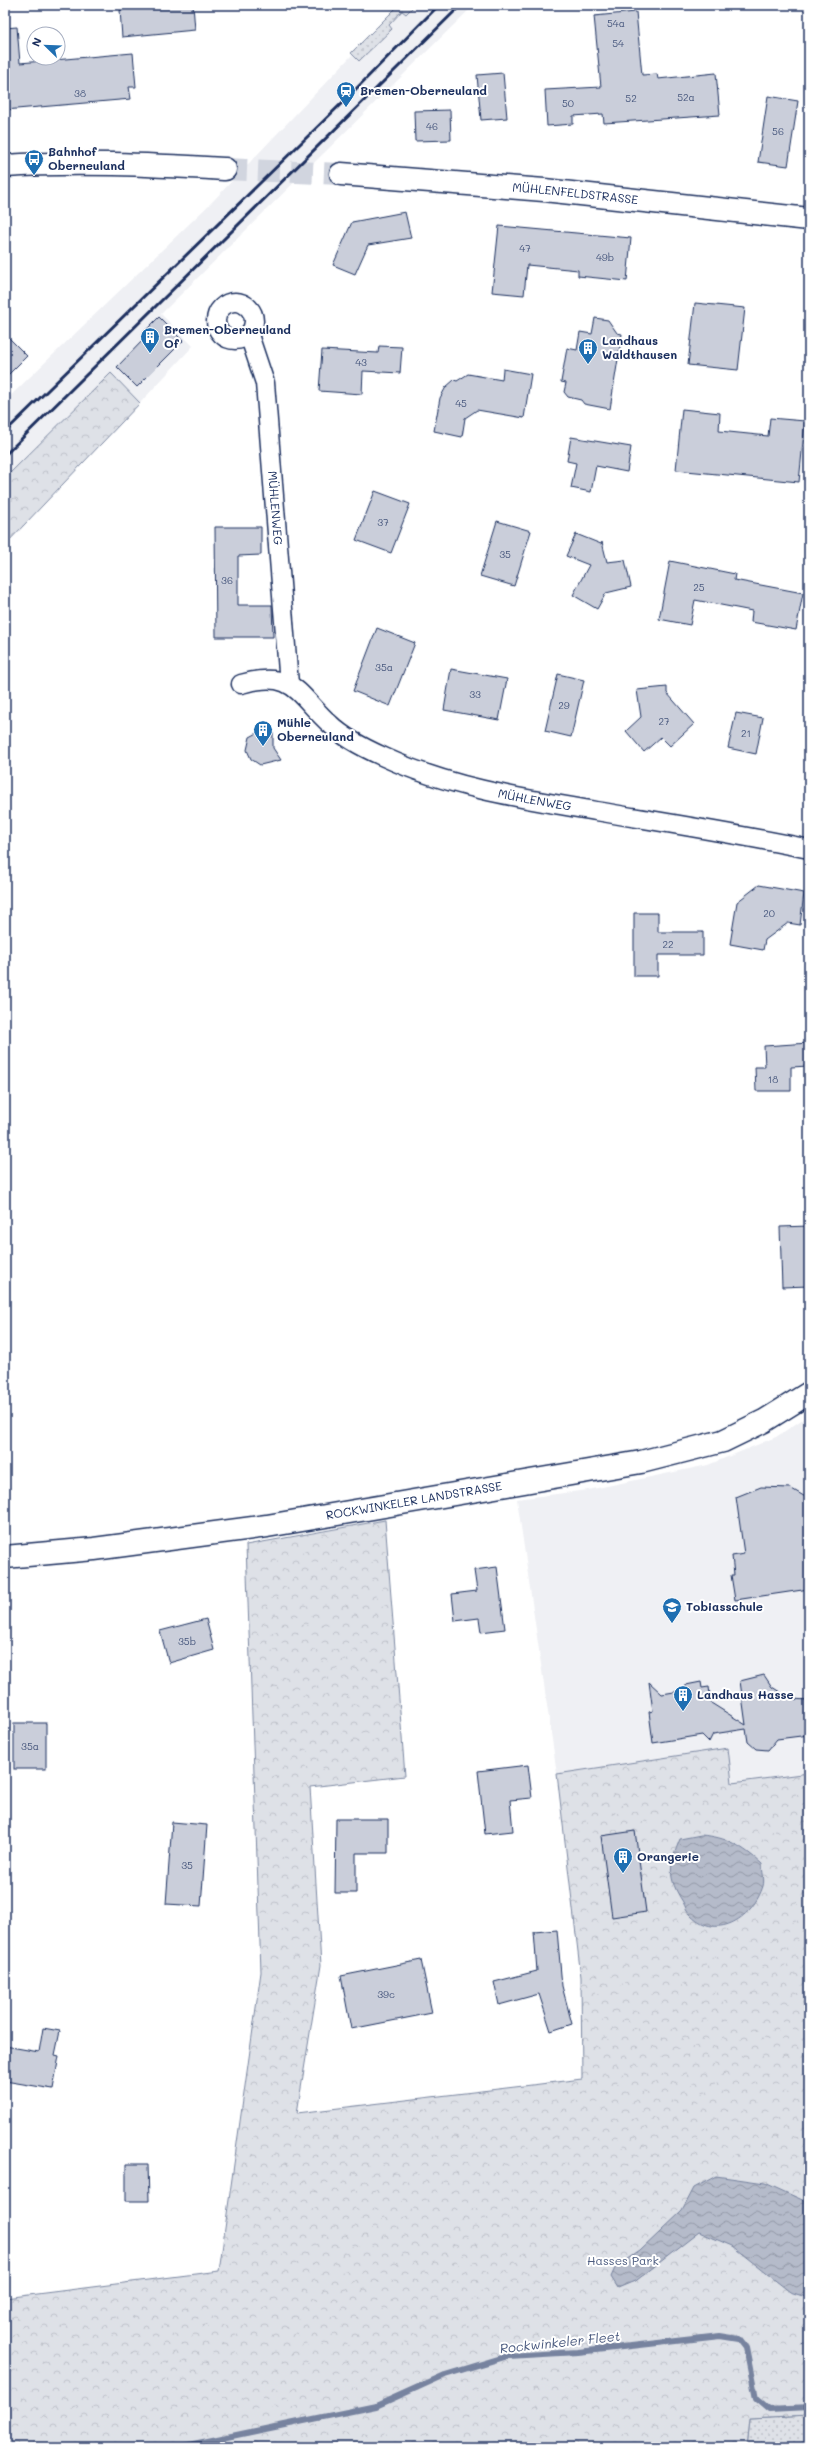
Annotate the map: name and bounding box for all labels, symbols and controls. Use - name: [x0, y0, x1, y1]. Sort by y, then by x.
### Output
- house number: 54a: [607, 16, 625, 30]
- north arrow: [26, 26, 66, 66]
- text: N: [28, 35, 45, 49]
- house number: 54: [612, 36, 624, 50]
- station icon: Bremen-Oberneuland: [335, 80, 357, 108]
- place label: Bremen-Oberneuland: [360, 82, 487, 98]
- house number: 38: [74, 86, 86, 100]
- house number: 52a: [677, 90, 695, 104]
- house number: 52: [625, 91, 637, 105]
- house number: 50: [562, 96, 574, 110]
- house number: 46: [426, 119, 438, 133]
- house number: 56: [772, 124, 784, 138]
- place label: Bahnhof Oberneuland: [48, 143, 125, 173]
- bus stop icon: Bahnhof Oberneuland: [23, 148, 45, 176]
- street label: MÜHLENFELDSTRASSE: [512, 179, 639, 207]
- house number: 47: [519, 241, 531, 255]
- house number: 49b: [596, 250, 614, 264]
- place label: Bremen-Oberneuland Of: [164, 321, 291, 351]
- building icon: Bremen-Oberneuland Of: [139, 326, 161, 354]
- place label: Landhaus Waldthausen: [602, 332, 677, 362]
- building icon: Landhaus Waldthausen: [577, 337, 599, 365]
- house number: 43: [355, 355, 367, 369]
- house number: 45: [455, 396, 467, 410]
- street label: MÜHLENWEG: [265, 470, 287, 546]
- house number: 37: [377, 515, 389, 529]
- house number: 35: [499, 547, 511, 561]
- house number: 36: [221, 573, 233, 587]
- house number: 25: [693, 580, 705, 594]
- house number: 35a: [375, 660, 393, 674]
- house number: 33: [469, 687, 481, 701]
- house number: 29: [558, 698, 570, 712]
- place label: Mühle Oberneuland: [277, 714, 354, 744]
- house number: 27: [658, 714, 670, 728]
- building icon: Mühle Oberneuland: [252, 719, 274, 747]
- house number: 21: [741, 726, 751, 740]
- street label: MÜHLENWEG: [497, 785, 573, 814]
- house number: 20: [763, 906, 775, 920]
- house number: 22: [662, 937, 674, 951]
- house number: 18: [768, 1072, 778, 1086]
- street label: ROCKWINKELER LANDSTRASSE: [325, 1477, 503, 1523]
- school or university icon: Tobiasschule: [661, 1596, 683, 1624]
- place label: Tobiasschule: [686, 1598, 763, 1614]
- house number: 35b: [178, 1634, 196, 1648]
- building icon: Landhaus Hasse: [672, 1684, 694, 1712]
- place label: Landhaus Hasse: [697, 1686, 794, 1702]
- house number: 35a: [21, 1739, 39, 1753]
- building icon: Orangerie: [612, 1846, 634, 1874]
- place label: Orangerie: [637, 1848, 699, 1864]
- house number: 35: [181, 1858, 193, 1872]
- house number: 39c: [377, 1987, 395, 2001]
- park label: Hasses Park: [587, 2252, 659, 2268]
- water label: Rockwinkeler Fleet: [499, 2327, 621, 2356]

